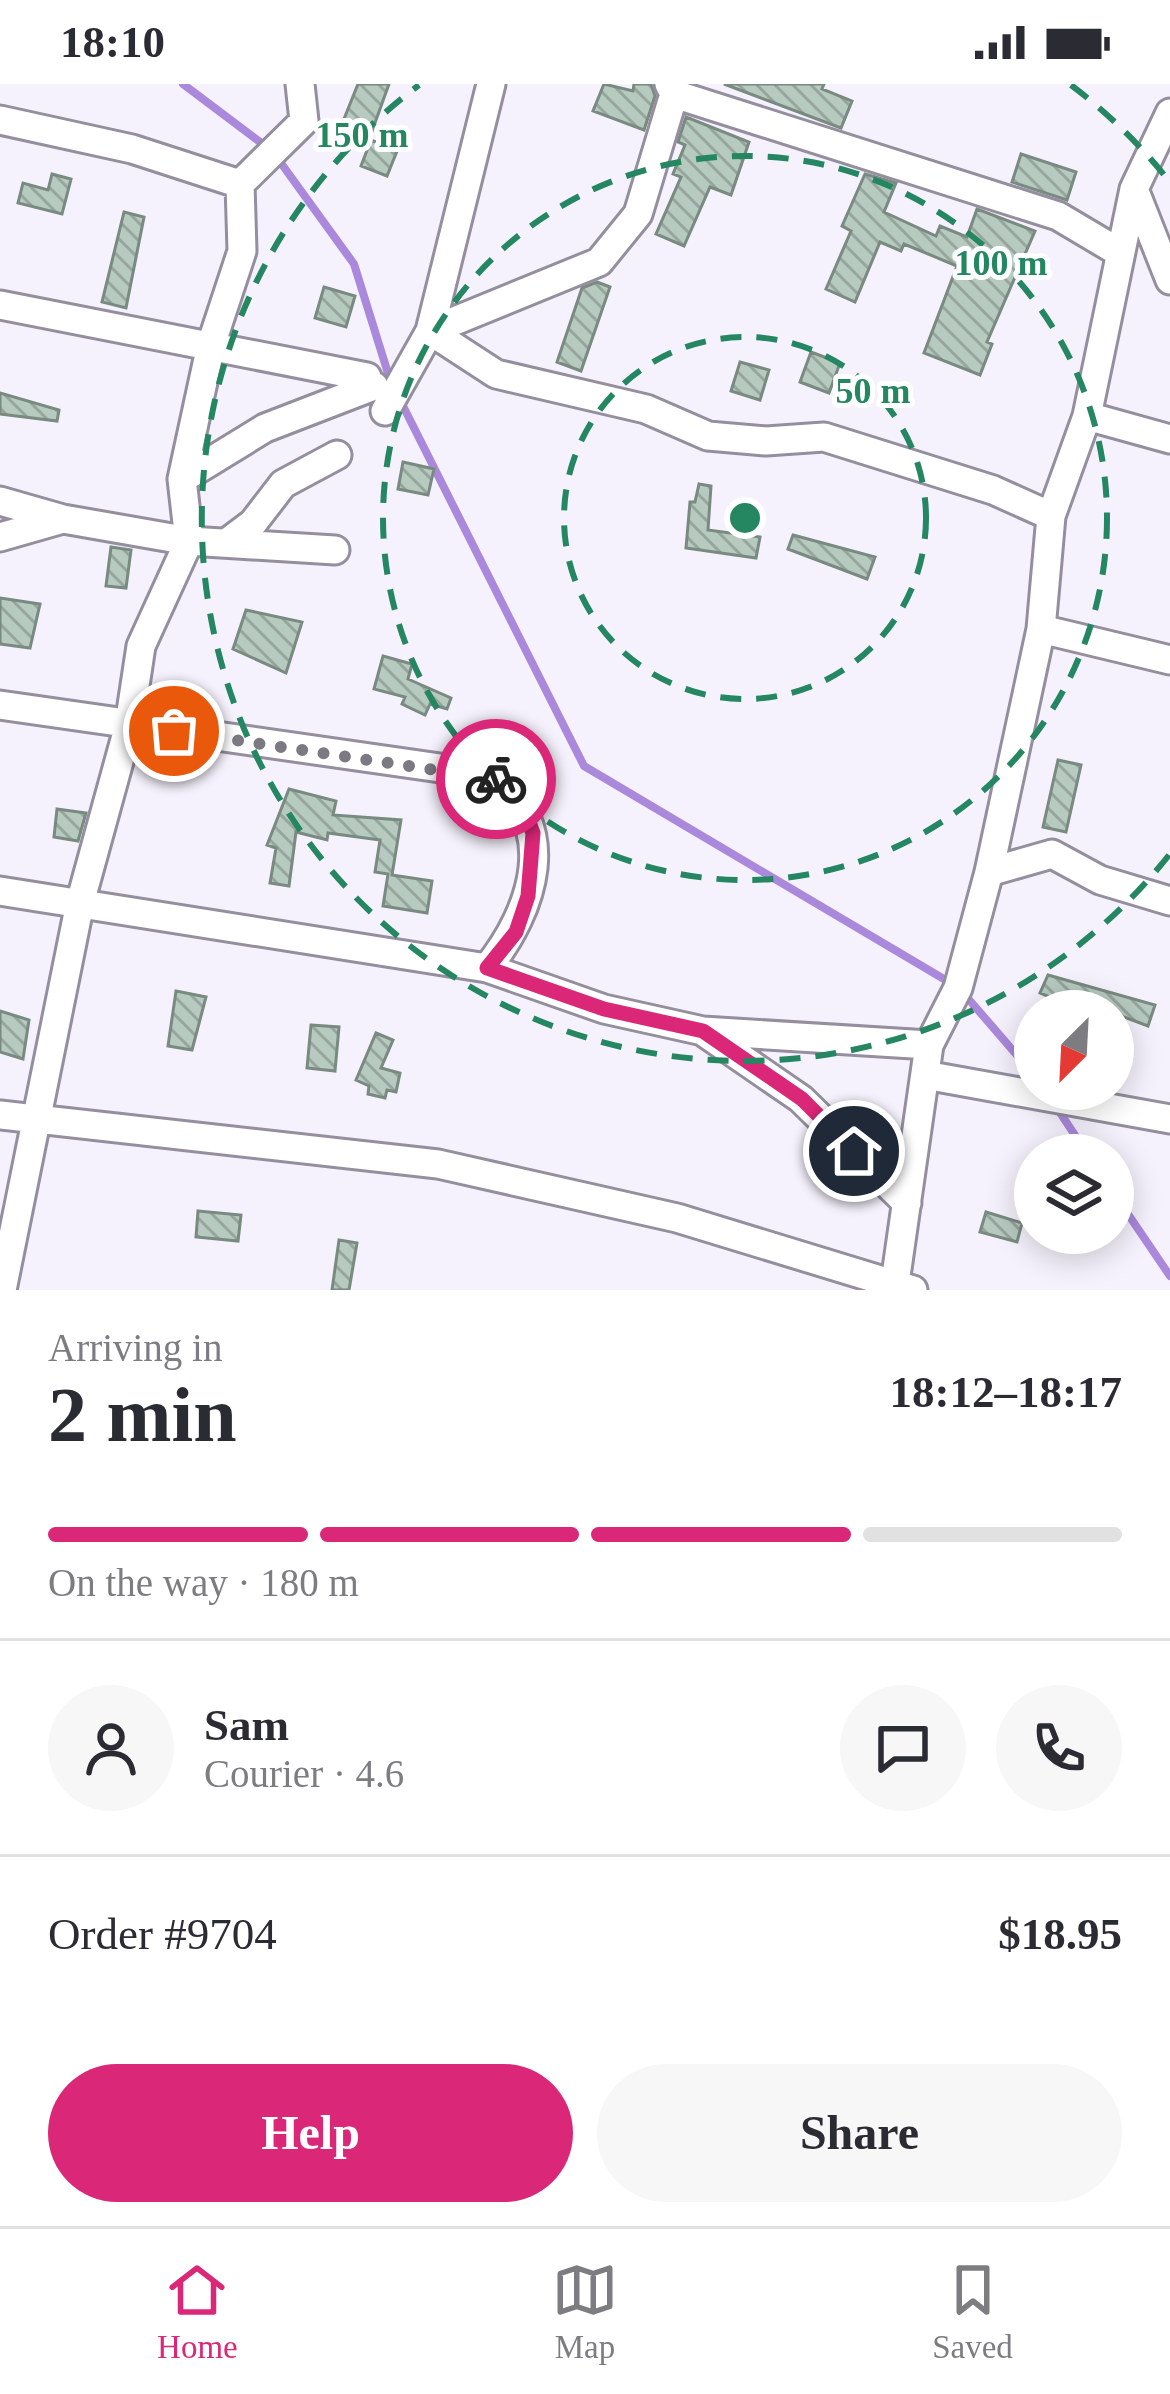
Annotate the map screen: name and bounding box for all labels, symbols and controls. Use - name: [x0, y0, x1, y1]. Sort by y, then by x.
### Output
- text: 18:10: [60, 17, 165, 67]
- text: 150 m: [316, 115, 409, 155]
- text: 100 m: [955, 243, 1048, 283]
- text: 50 m: [836, 371, 911, 411]
- centre of rings: [724, 497, 766, 539]
- pin: [123, 680, 225, 782]
- icon: bag: [141, 698, 207, 764]
- courier: [436, 719, 556, 839]
- icon: bike: [463, 746, 529, 812]
- north arrow: [1014, 990, 1134, 1110]
- map controls: [1014, 990, 1134, 1254]
- pin: [803, 1100, 905, 1202]
- icon: home: [821, 1118, 887, 1184]
- button: layers: [1014, 1134, 1134, 1254]
- text: Arriving in: [48, 1326, 222, 1369]
- text: 18:12–18:17: [890, 1367, 1122, 1417]
- text: 2 min: [48, 1371, 237, 1458]
- text: On the way · 180 m: [48, 1561, 359, 1604]
- button: person: [48, 1685, 174, 1811]
- button: chat: [840, 1685, 966, 1811]
- button: phone: [996, 1685, 1122, 1811]
- text: Sam: [204, 1700, 289, 1750]
- text: Courier · 4.6: [204, 1752, 404, 1795]
- text: Order #9704: [48, 1909, 277, 1959]
- text: $18.95: [998, 1909, 1122, 1959]
- button: Help: [48, 2064, 573, 2202]
- button: Share: [597, 2064, 1122, 2202]
- tab: Home: [157, 2257, 238, 2366]
- tab: Map: [552, 2257, 618, 2366]
- tab: Saved: [932, 2257, 1013, 2366]

